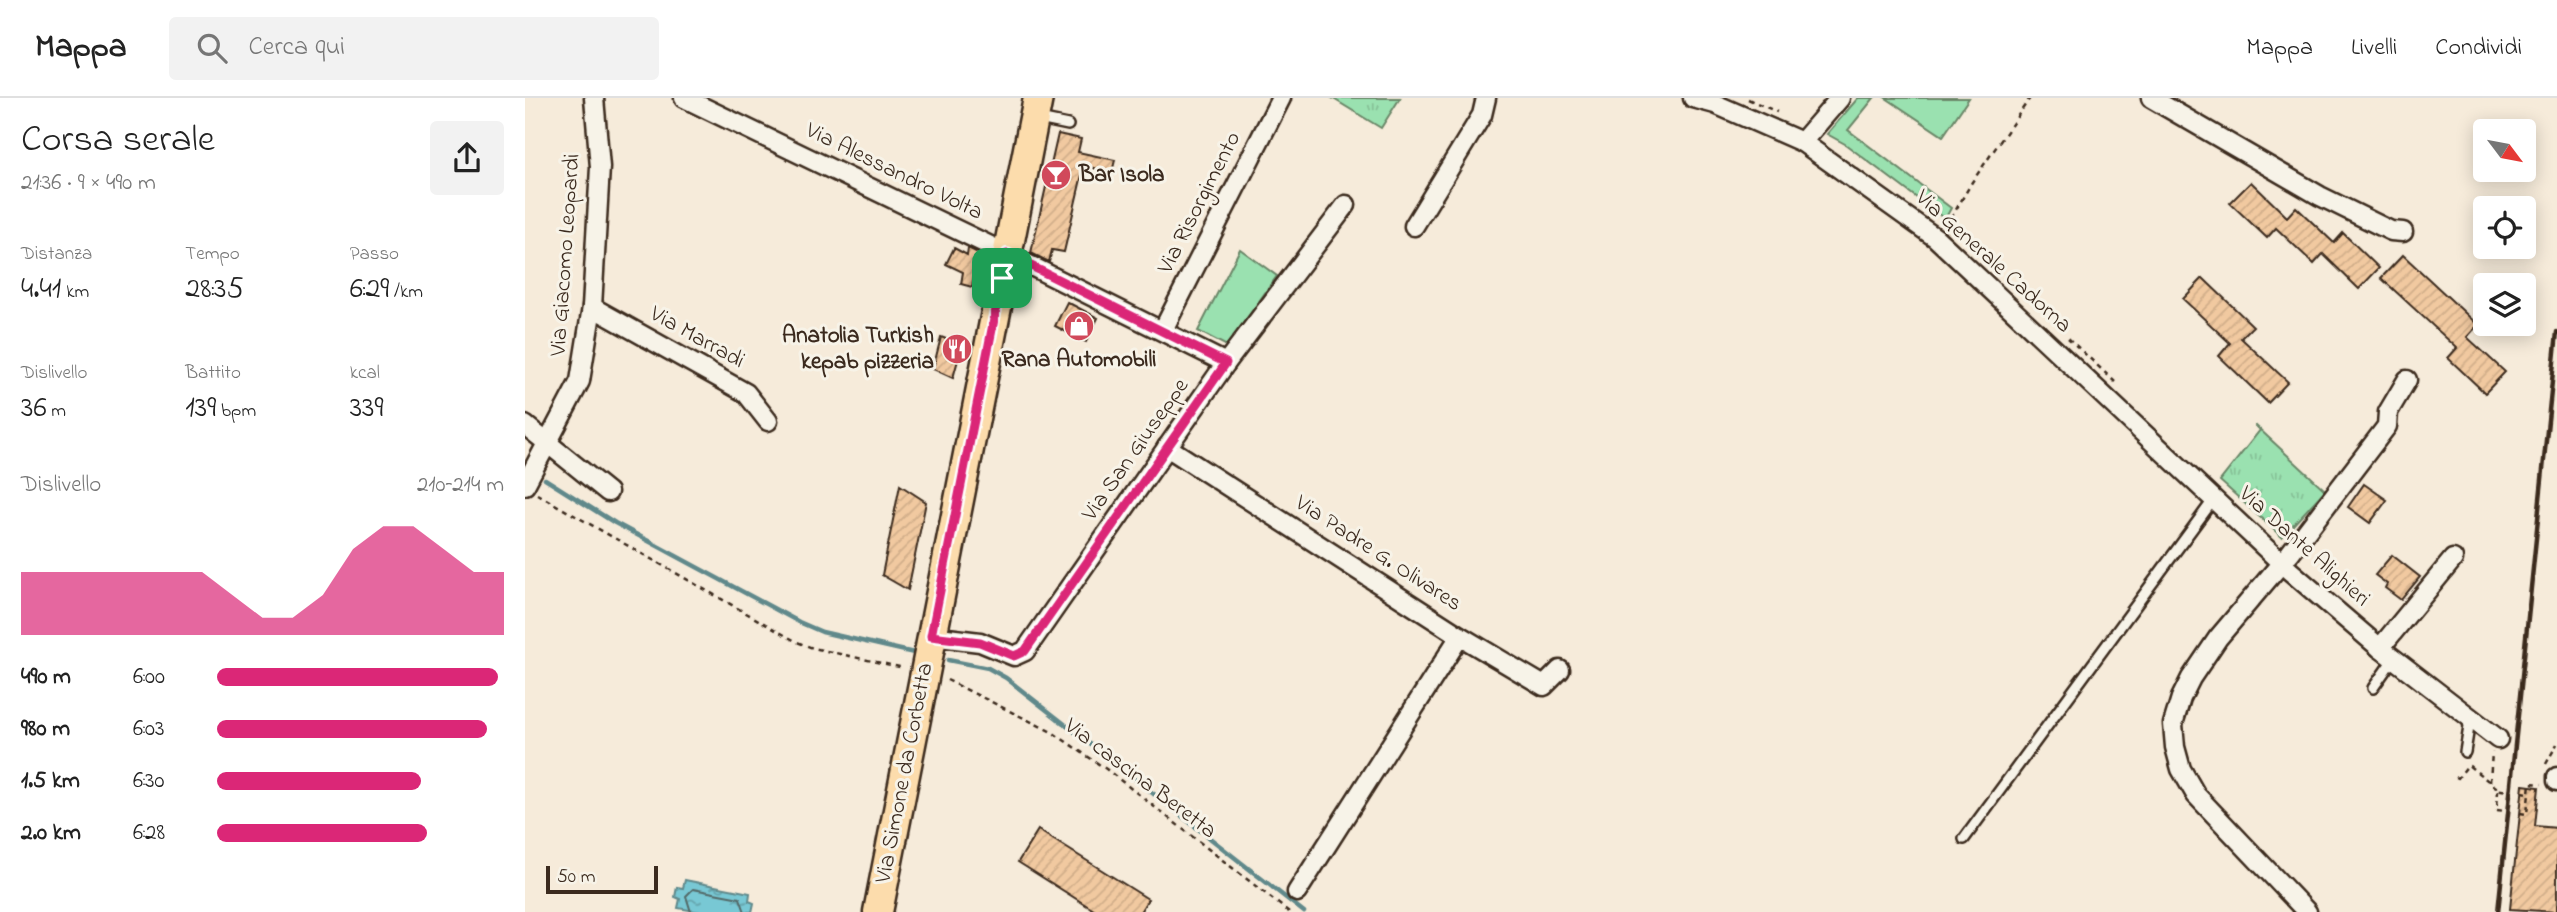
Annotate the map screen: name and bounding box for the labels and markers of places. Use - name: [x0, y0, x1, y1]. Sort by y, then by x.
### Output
- bar icon: Bar Isola: [1039, 158, 1073, 192]
- place label: Bar Isola: [1078, 159, 1164, 192]
- pin: [972, 248, 1032, 308]
- shop icon: Rana Automobili: [1062, 309, 1096, 343]
- place label: Anatolia Turkish kepab pizzeria: [782, 320, 934, 379]
- restaurant icon: Anatolia Turkish kepab pizzeria: [940, 332, 974, 366]
- place label: Rana Automobili: [1002, 344, 1157, 377]

